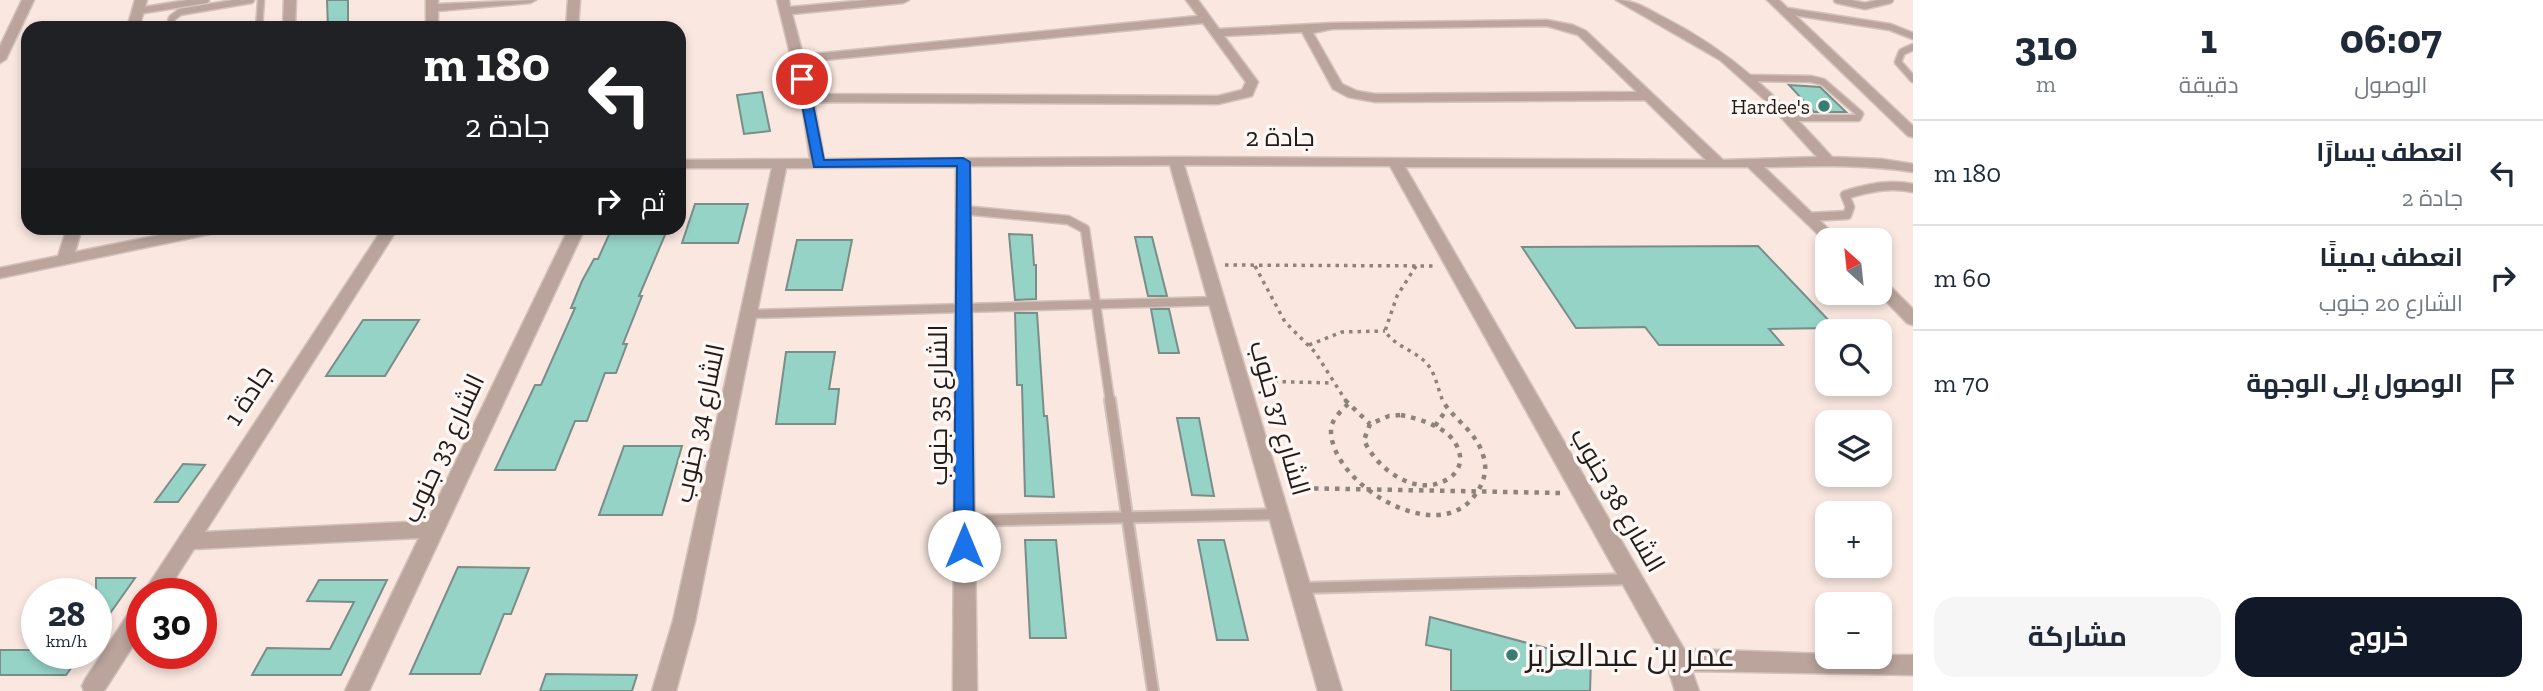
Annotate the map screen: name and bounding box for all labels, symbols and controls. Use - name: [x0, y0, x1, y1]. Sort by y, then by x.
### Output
- text: 1: [2200, 13, 2217, 64]
- text: 06:07: [2340, 13, 2442, 64]
- text: 310: [2014, 20, 2078, 71]
- text: 180 m: [423, 35, 550, 94]
- icon: left: [574, 49, 665, 140]
- pin: [772, 49, 832, 109]
- icon: arrive: [783, 60, 821, 98]
- text: m: [2036, 70, 2056, 98]
- text: دقيقة: [2179, 71, 2239, 99]
- text: الوصول: [2354, 71, 2427, 99]
- place label: Hardee's: [1731, 94, 1810, 119]
- marker: Hardee's: [1816, 98, 1832, 114]
- text: جادة 2: [465, 107, 550, 145]
- street label: جادة 2: [1245, 121, 1315, 153]
- text: انعطف يسارًا: [2316, 136, 2463, 168]
- icon: left: [2484, 154, 2522, 192]
- text: 180 m: [1934, 157, 2001, 189]
- icon: right: [589, 182, 627, 220]
- text: جادة 2: [2402, 184, 2463, 212]
- text: ثم: [641, 186, 665, 218]
- north arrow: [1815, 228, 1892, 304]
- map controls: [1815, 228, 1892, 669]
- text: انعطف يمينًا: [2320, 241, 2463, 273]
- icon: right: [2484, 259, 2522, 297]
- text: 60 m: [1934, 262, 1991, 294]
- text: الشارع 20 جنوب: [2319, 289, 2463, 317]
- button: search: [1815, 319, 1892, 396]
- street label: الشارع 35 جنوب: [922, 325, 955, 485]
- street label: الشارع 37 جنوب: [1242, 337, 1317, 499]
- street label: الشارع 34 جنوب: [667, 341, 732, 506]
- street label: جادة 1: [217, 359, 279, 431]
- icon: arrive: [2484, 364, 2522, 402]
- text: 70 m: [1934, 367, 1990, 399]
- text: الوصول إلى الوجهة: [2246, 367, 2463, 399]
- street label: الشارع 33 جنوب: [395, 369, 492, 528]
- button: layers: [1815, 410, 1892, 487]
- street label: الشارع 38 جنوب: [1563, 422, 1672, 578]
- button: +: [1815, 501, 1892, 578]
- position arrow: [927, 509, 1001, 583]
- speed limit sign: 30: [126, 578, 217, 669]
- button: −: [1815, 592, 1892, 669]
- text: 28: [48, 593, 85, 635]
- button: مشاركة: [1934, 597, 2221, 677]
- button: خروج: [2235, 597, 2522, 677]
- text: km/h: [46, 630, 87, 652]
- place label: عمر بن عبدالعزيز: [1524, 636, 1735, 674]
- marker: عمر بن عبدالعزيز: [1504, 647, 1520, 663]

